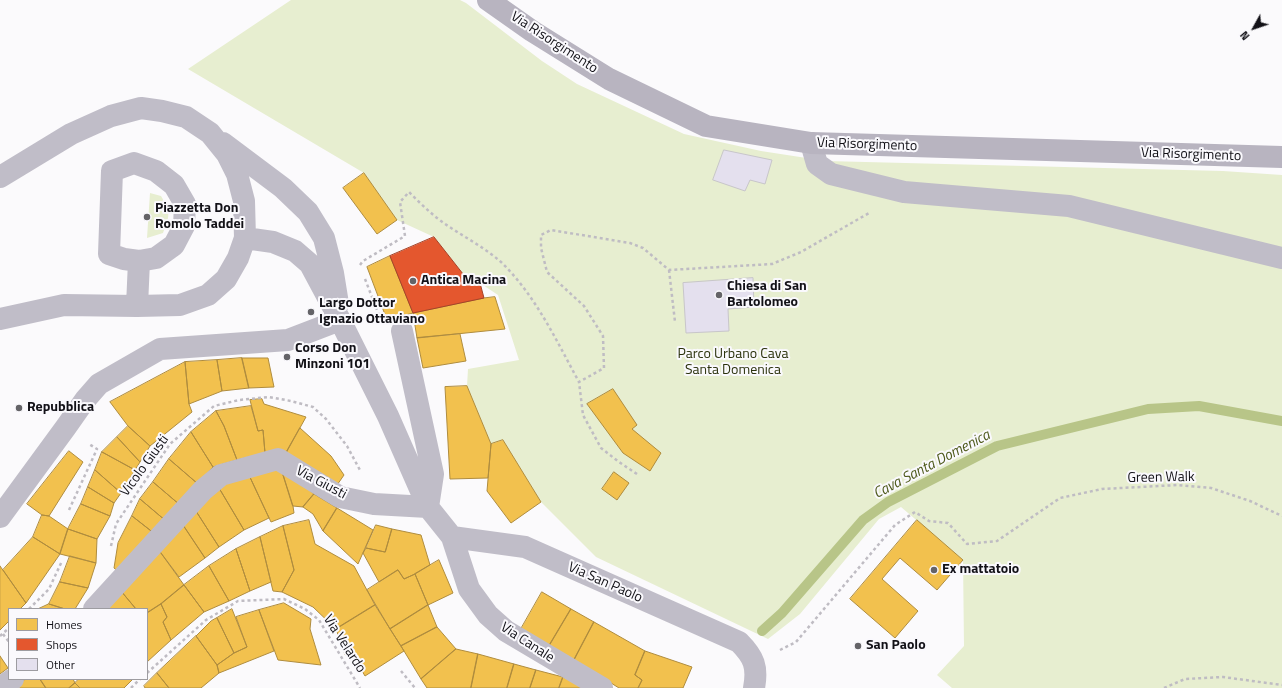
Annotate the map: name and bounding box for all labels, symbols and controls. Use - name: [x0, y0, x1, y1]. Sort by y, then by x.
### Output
- north arrow: [1234, 8, 1274, 48]
- street label: Via Risorgimento: [507, 9, 601, 77]
- text: N: [1236, 28, 1253, 44]
- street label: Via Risorgimento: [817, 135, 917, 155]
- street label: Via Risorgimento: [1141, 145, 1241, 165]
- place label: Piazzetta Don Romolo Taddei: [155, 201, 244, 234]
- marker: Piazzetta Don Romolo Taddei: [142, 212, 152, 222]
- place label: Antica Macina: [421, 273, 506, 289]
- marker: Antica Macina: [408, 276, 418, 286]
- place label: Chiesa di San Bartolomeo: [727, 279, 807, 312]
- marker: Chiesa di San Bartolomeo: [714, 290, 724, 300]
- place label: Largo Dottor Ignazio Ottaviano: [319, 296, 425, 328]
- marker: Largo Dottor Ignazio Ottaviano: [306, 307, 316, 317]
- place label: Corso Don Minzoni 101: [295, 341, 370, 374]
- park label: Parco Urbano Cava Santa Domenica: [678, 347, 788, 380]
- marker: Corso Don Minzoni 101: [282, 352, 292, 362]
- place label: Repubblica: [27, 400, 94, 416]
- marker: Repubblica: [14, 403, 24, 413]
- water label: Cava Santa Domenica: [871, 427, 993, 503]
- street label: Vicolo Giusti: [117, 432, 173, 500]
- street label: Via Giusti: [293, 463, 349, 503]
- street label: Green Walk: [1127, 469, 1195, 487]
- street label: Via San Paolo: [565, 559, 645, 607]
- place label: Ex mattatoio: [942, 562, 1019, 578]
- marker: Ex mattatoio: [929, 565, 939, 575]
- legend: [8, 608, 148, 680]
- street label: Via Velardo: [319, 612, 369, 676]
- text: Homes: [46, 615, 82, 634]
- street label: Via Canale: [497, 619, 557, 667]
- text: Shops: [46, 635, 77, 654]
- place label: San Paolo: [866, 638, 926, 654]
- marker: San Paolo: [853, 641, 863, 651]
- text: Other: [46, 655, 75, 674]

